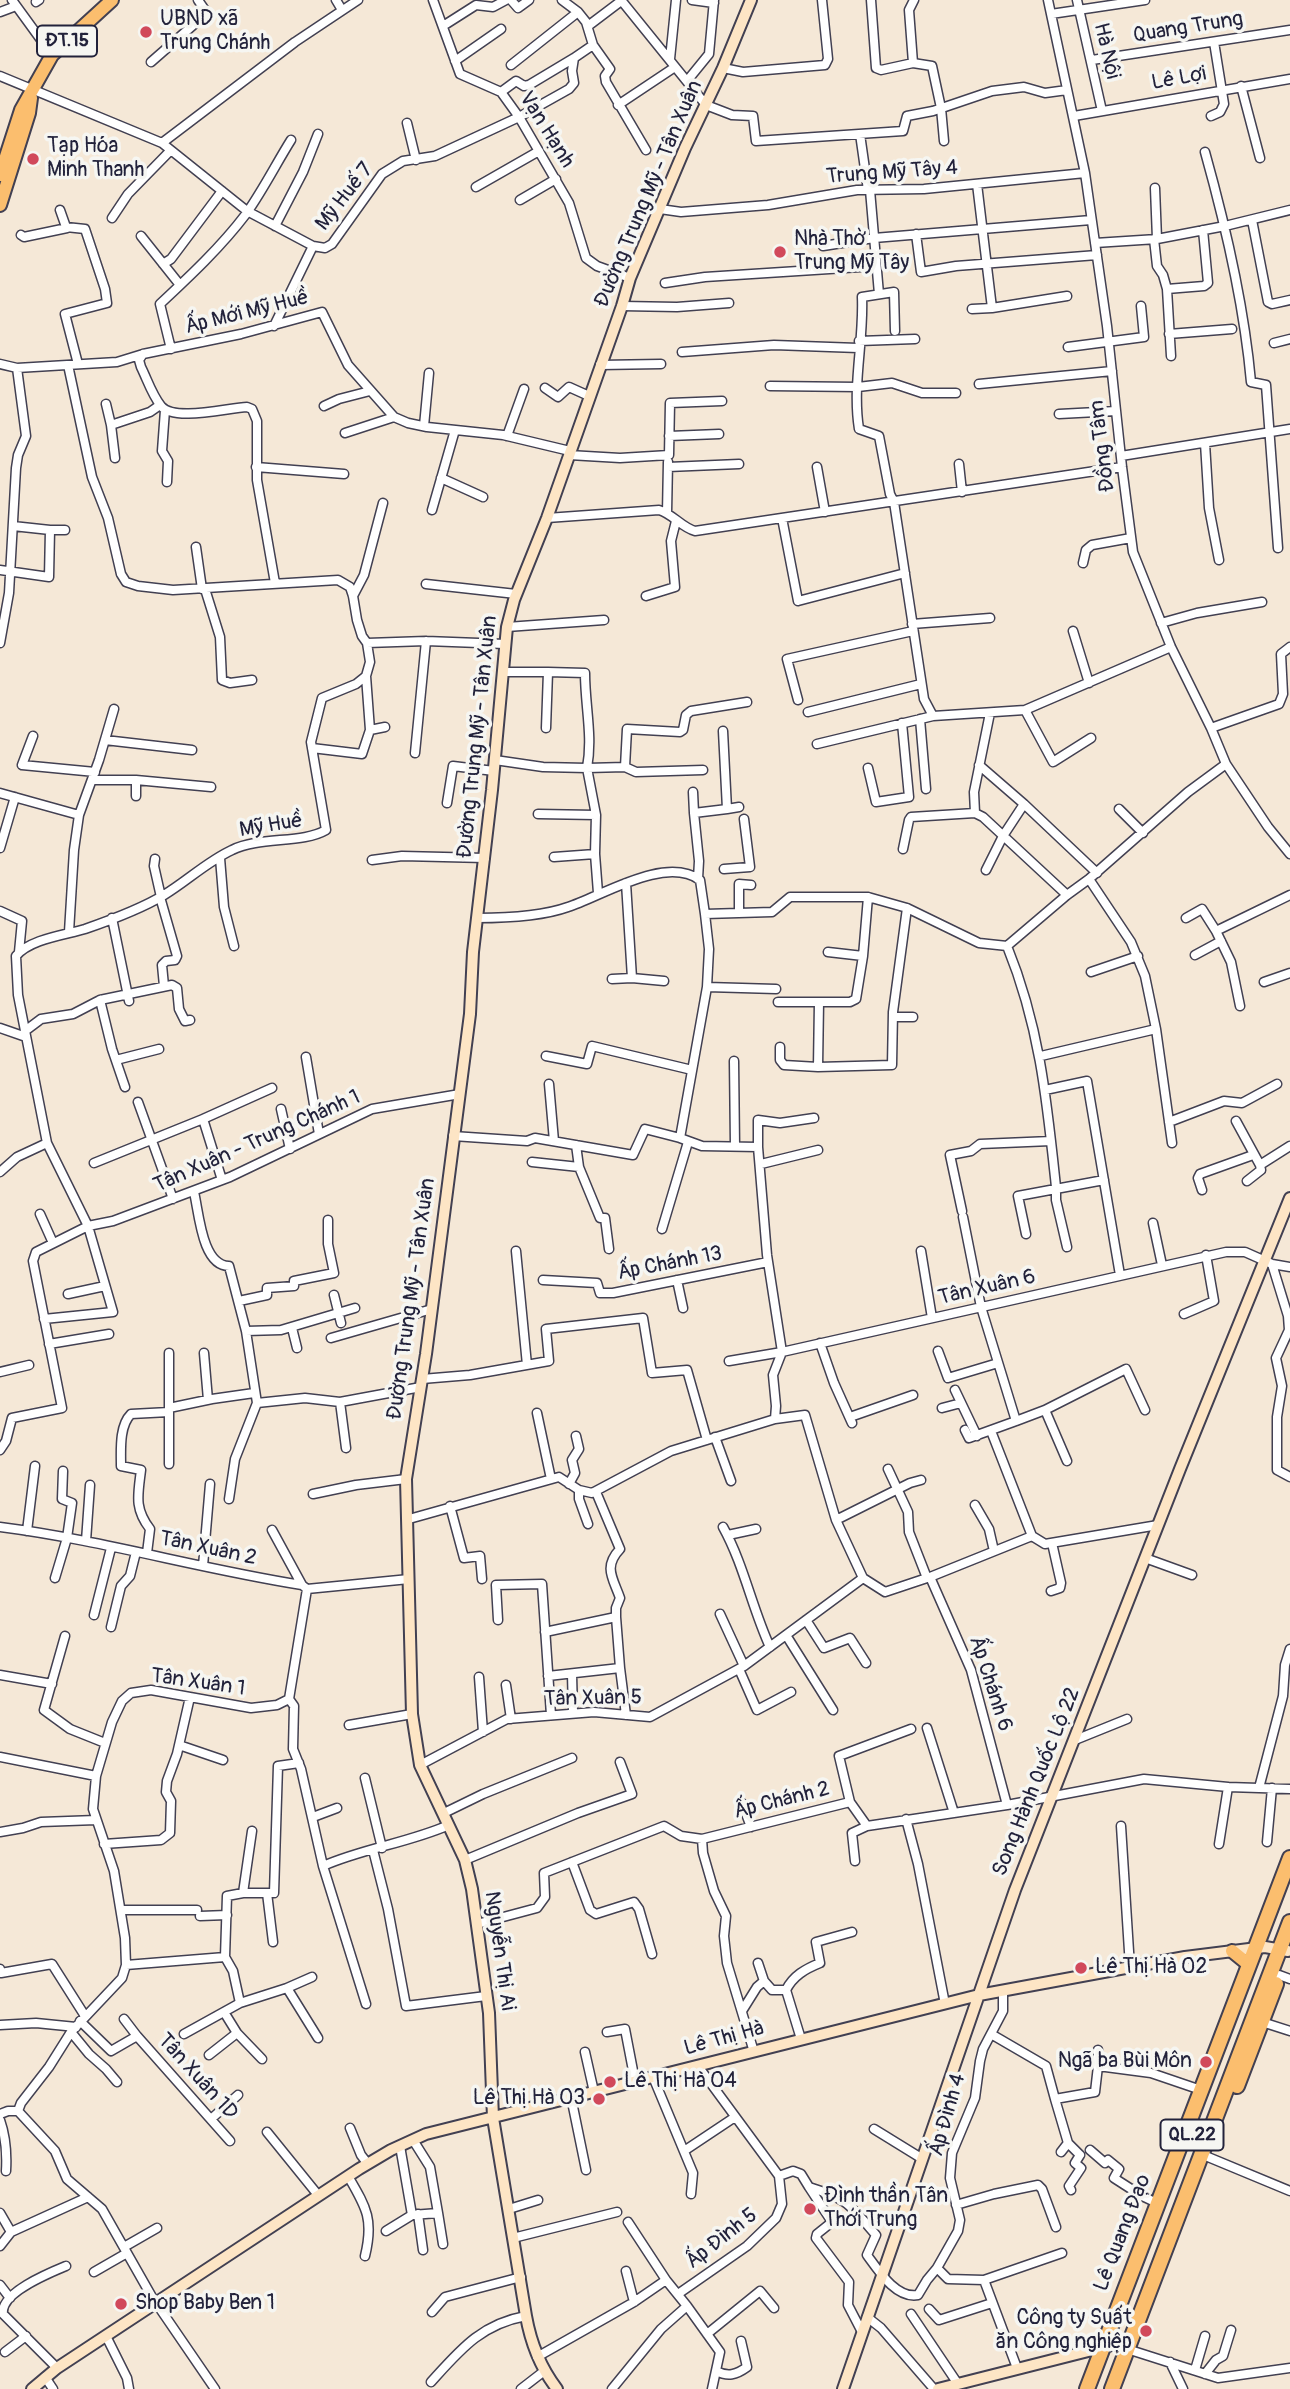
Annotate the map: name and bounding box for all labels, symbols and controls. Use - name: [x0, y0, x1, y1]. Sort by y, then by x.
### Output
- place label: UBND xã Trung Chánh: [160, 7, 270, 57]
- street label: Quang Trung: [1131, 7, 1245, 49]
- street label: Hà Nội: [1087, 20, 1125, 82]
- marker: UBND xã Trung Chánh: [138, 24, 154, 40]
- road number: ĐT.15: [37, 25, 97, 56]
- street label: Lê Lợi: [1150, 62, 1208, 96]
- street label: Đường Trung Mỹ - Tân Xuân: [590, 77, 708, 311]
- street label: Vạn Hạnh: [513, 87, 579, 173]
- place label: Tạp Hóa Minh Thanh: [47, 134, 144, 184]
- marker: Tạp Hóa Minh Thanh: [25, 151, 41, 167]
- street label: Trung Mỹ Tây 4: [825, 156, 959, 190]
- street label: Mỹ Huế 7: [311, 158, 379, 236]
- place label: Nhà Thờ Trung Mỹ Tây: [794, 227, 909, 277]
- marker: Nhà Thờ Trung Mỹ Tây: [772, 244, 788, 260]
- street label: Ấp Mới Mỹ Huề: [183, 286, 311, 340]
- street label: Đồng Tâm: [1085, 398, 1121, 494]
- street label: Đường Trung Mỹ - Tân Xuân: [453, 614, 503, 860]
- street label: Mỹ Huề: [238, 809, 304, 843]
- street label: Tân Xuân - Trung Chánh 1: [150, 1085, 364, 1199]
- street label: Đường Trung Mỹ - Tân Xuân: [383, 1176, 441, 1422]
- street label: Ấp Chánh 13: [616, 1242, 724, 1286]
- street label: Tân Xuân 6: [936, 1265, 1038, 1311]
- street label: Tân Xuân 2: [157, 1526, 259, 1572]
- street label: Ấp Chánh 6: [963, 1633, 1017, 1735]
- street label: Tân Xuân 1: [149, 1664, 247, 1702]
- street label: Song Hành Quốc Lộ 22: [988, 1684, 1086, 1880]
- street label: Tân Xuân 5: [544, 1686, 642, 1712]
- street label: Ấp Chánh 2: [731, 1777, 833, 1825]
- street label: Nguyễn Thị Ai: [478, 1890, 520, 2012]
- place label: Lê Thị Hà 02: [1095, 1955, 1207, 1981]
- marker: Lê Thị Hà 02: [1073, 1960, 1089, 1976]
- street label: Lê Thị Hà: [681, 2016, 767, 2062]
- street label: Tân Xuân 1D: [152, 2028, 242, 2126]
- place label: Ngã ba Bùi Môn: [1058, 2049, 1192, 2075]
- marker: Ngã ba Bùi Môn: [1198, 2054, 1214, 2070]
- place label: Lê Thị Hà 04: [624, 2069, 737, 2095]
- street label: Ấp Đình 4: [924, 2071, 972, 2159]
- marker: Lê Thị Hà 04: [602, 2074, 618, 2090]
- place label: Lê Thị Hà 03: [473, 2086, 585, 2112]
- marker: Lê Thị Hà 03: [591, 2091, 607, 2107]
- road number: QL.22: [1160, 2120, 1224, 2150]
- street label: Lê Quang Đạo: [1089, 2171, 1157, 2295]
- place label: Đình thần Tân Thới Trung: [824, 2184, 948, 2234]
- marker: Đình thần Tân Thới Trung: [802, 2201, 818, 2217]
- street label: Ấp Đình 5: [681, 2203, 763, 2275]
- place label: Shop Baby Ben 1: [135, 2291, 275, 2317]
- marker: Shop Baby Ben 1: [113, 2296, 129, 2312]
- place label: Công ty Suất ăn Công nghiệp: [996, 2306, 1132, 2356]
- marker: Công ty Suất ăn Công nghiệp: [1138, 2323, 1154, 2339]

